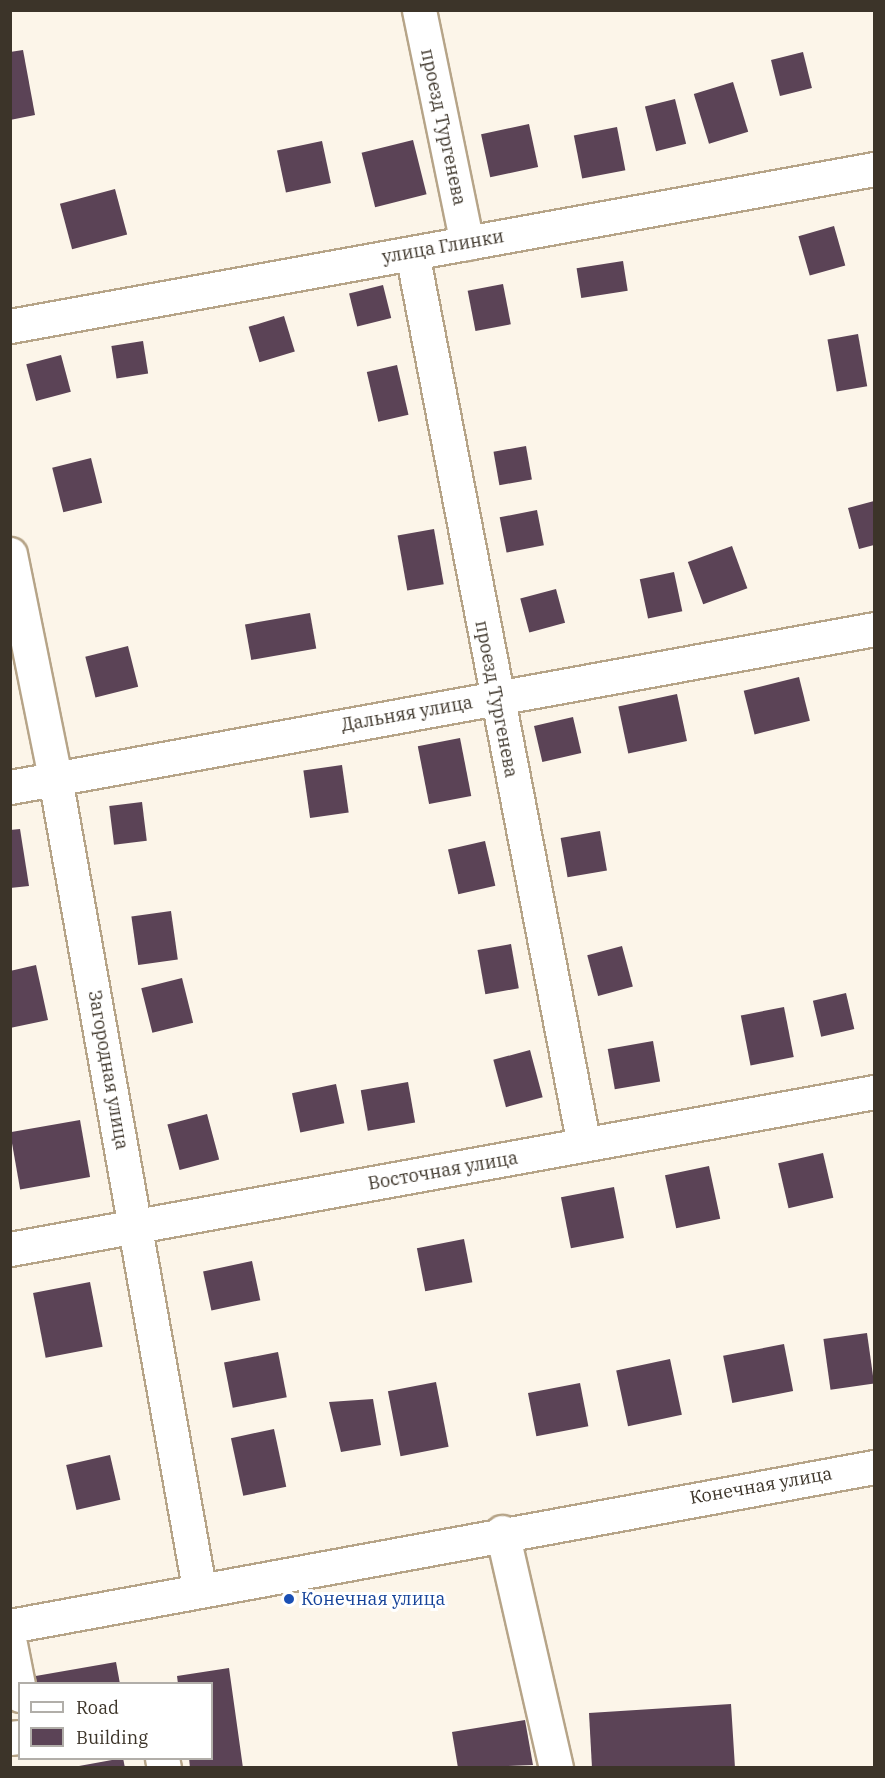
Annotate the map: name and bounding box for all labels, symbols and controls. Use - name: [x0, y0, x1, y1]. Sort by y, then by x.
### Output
- street label: проезд Тургенева: [416, 47, 470, 207]
- street label: улица Глинки: [380, 226, 506, 268]
- street label: проезд Тургенева: [470, 619, 522, 779]
- street label: Дальняя улица: [340, 692, 474, 736]
- street label: Загородная улица: [83, 989, 133, 1151]
- street label: Восточная улица: [366, 1147, 520, 1195]
- street label: Конечная улица: [688, 1463, 834, 1509]
- place label: Конечная улица: [301, 1588, 445, 1610]
- marker: Конечная улица: [282, 1592, 296, 1606]
- legend: [18, 1682, 213, 1760]
- text: Road: [76, 1696, 119, 1719]
- text: Building: [76, 1726, 148, 1749]

